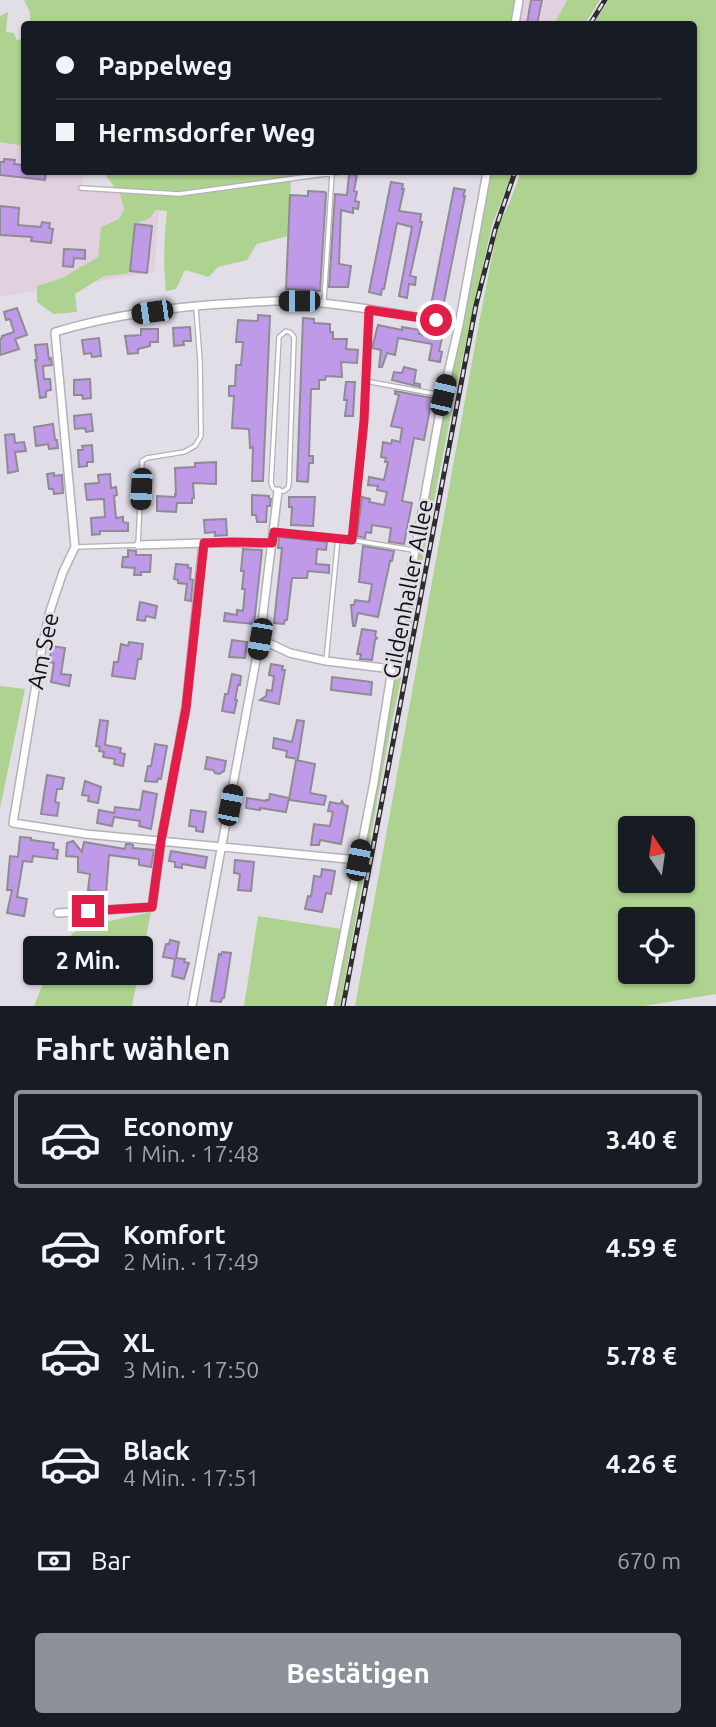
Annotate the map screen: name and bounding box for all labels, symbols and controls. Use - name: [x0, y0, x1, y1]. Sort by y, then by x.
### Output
- text: Pappelweg: [98, 51, 232, 80]
- text: Hermsdorfer Weg: [98, 118, 316, 147]
- car: [279, 291, 321, 312]
- car: [130, 299, 175, 325]
- route start: [420, 304, 452, 336]
- car: [429, 372, 458, 418]
- car: [130, 467, 153, 511]
- street label: Gildenhaller Allee: [378, 497, 437, 681]
- street label: Am See: [22, 610, 63, 691]
- car: [247, 616, 274, 662]
- car: [216, 782, 245, 828]
- north arrow: [618, 816, 695, 892]
- map controls: [618, 816, 695, 984]
- car: [344, 837, 373, 883]
- route end: [72, 895, 104, 927]
- button: locate: [618, 907, 695, 984]
- callout: 2 Min.: [23, 936, 153, 984]
- text: 2 Min.: [56, 948, 120, 973]
- text: Fahrt wählen: [35, 1030, 230, 1066]
- icon: car: [39, 1108, 102, 1171]
- text: Economy: [123, 1112, 233, 1141]
- text: 3.40 €: [606, 1125, 677, 1154]
- text: 1 Min. · 17:48: [123, 1141, 259, 1166]
- icon: car: [39, 1216, 102, 1279]
- text: Komfort: [123, 1220, 226, 1249]
- text: 4.59 €: [606, 1233, 677, 1262]
- text: 2 Min. · 17:49: [123, 1249, 259, 1274]
- icon: car: [39, 1324, 102, 1387]
- text: XL: [123, 1328, 154, 1357]
- text: 5.78 €: [606, 1341, 677, 1370]
- text: 3 Min. · 17:50: [123, 1357, 259, 1382]
- icon: car: [39, 1432, 102, 1495]
- text: Black: [123, 1436, 190, 1465]
- text: 4.26 €: [606, 1449, 677, 1478]
- text: 4 Min. · 17:51: [123, 1465, 259, 1490]
- icon: cash: [35, 1542, 73, 1580]
- text: Bar: [91, 1546, 131, 1575]
- text: 670 m: [617, 1548, 681, 1573]
- button: Bestätigen: [35, 1633, 681, 1713]

